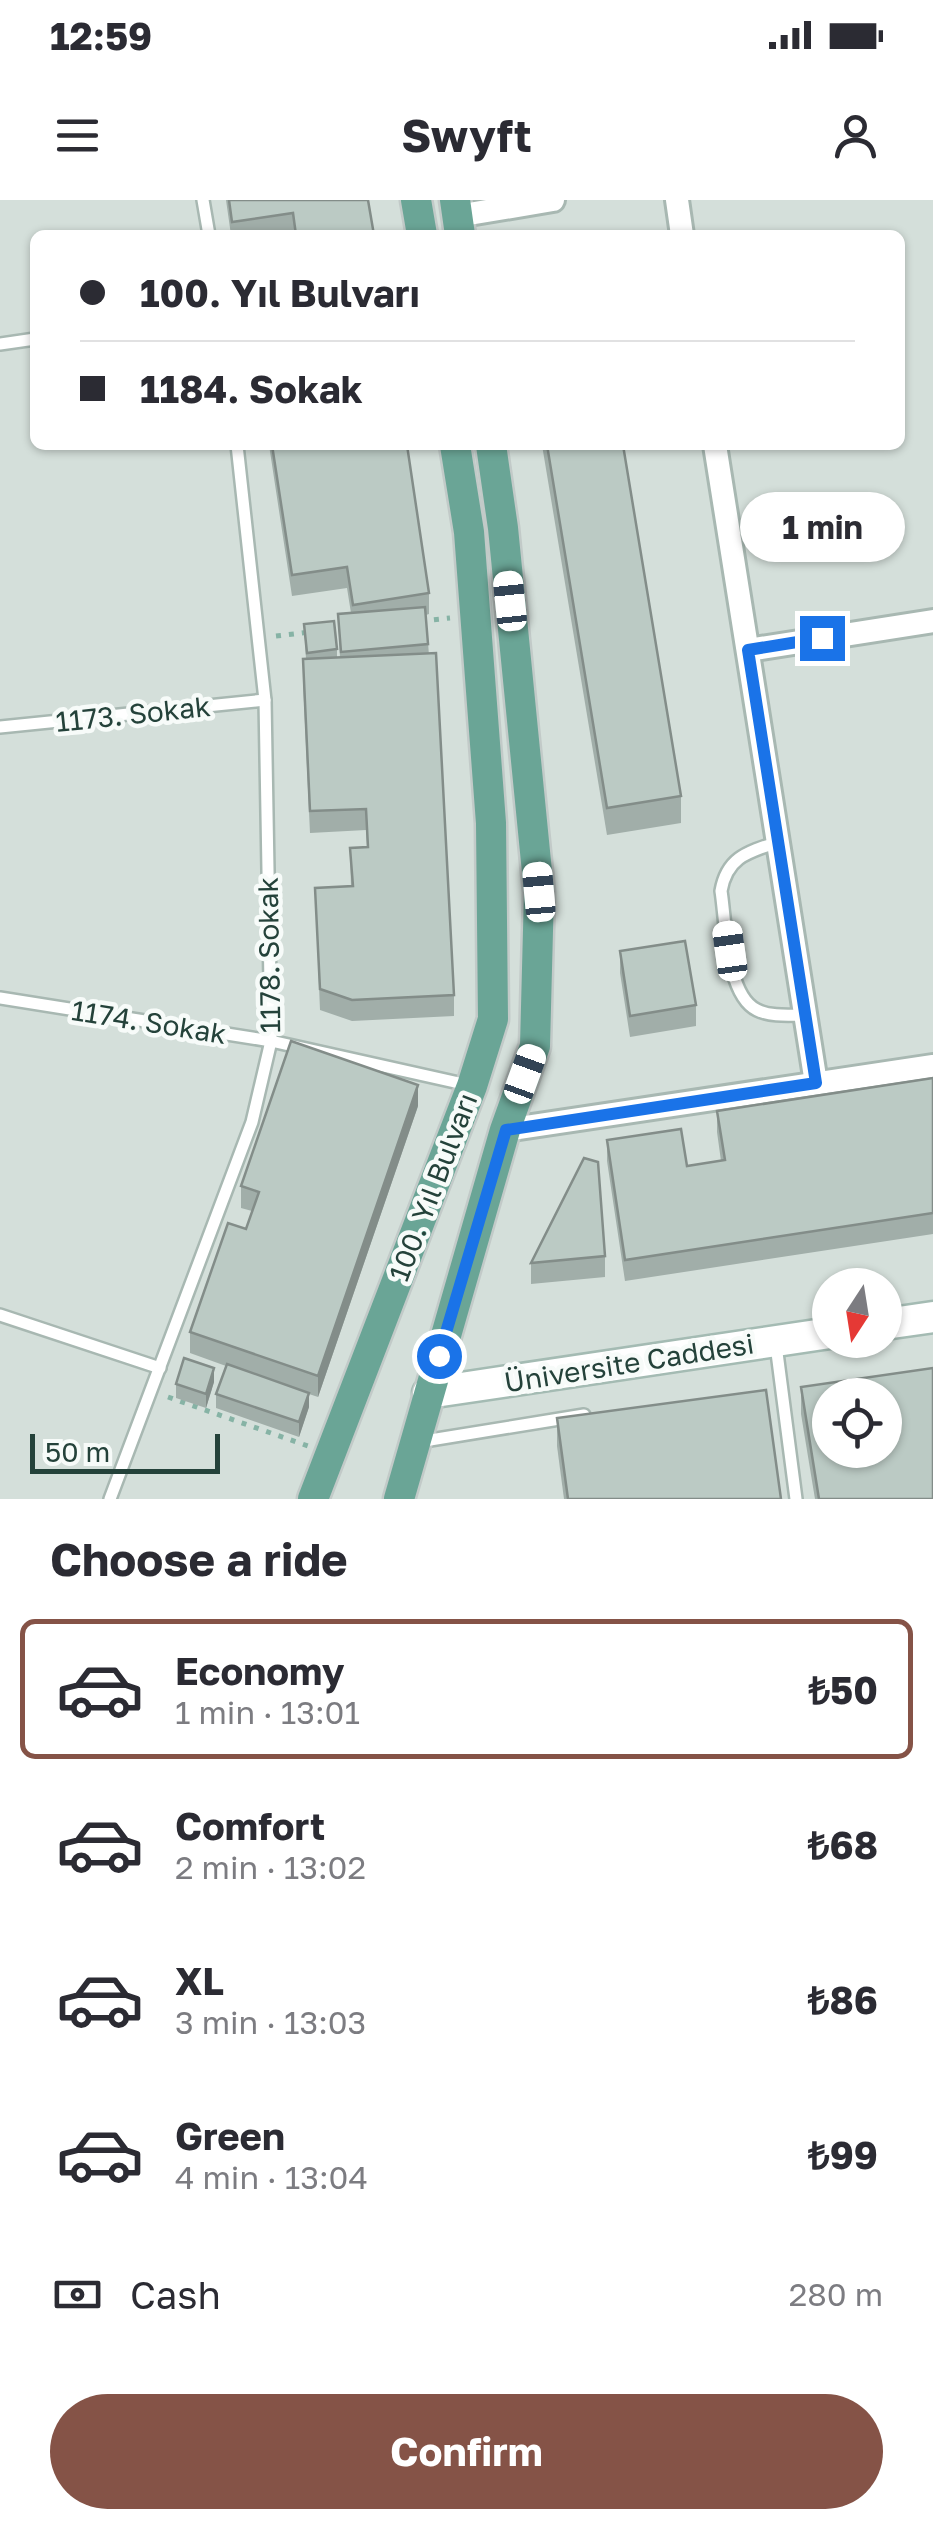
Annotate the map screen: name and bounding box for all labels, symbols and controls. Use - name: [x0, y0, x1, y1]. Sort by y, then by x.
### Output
- text: 12:59: [50, 13, 152, 58]
- icon: menu: [50, 108, 105, 163]
- text: Swyft: [401, 108, 532, 162]
- icon: person: [828, 108, 883, 163]
- text: 100. Yıl Bulvarı: [140, 270, 420, 315]
- text: 1184. Sokak: [140, 366, 363, 411]
- callout: 1 min: [740, 493, 904, 563]
- text: 1 min: [782, 508, 863, 546]
- car: [492, 570, 528, 632]
- route end: [800, 616, 845, 661]
- street label: 1173. Sokak: [54, 689, 212, 738]
- car: [521, 861, 557, 923]
- street label: 1178. Sokak: [251, 876, 286, 1033]
- car: [711, 919, 749, 983]
- street label: 1174. Sokak: [69, 993, 229, 1050]
- car: [501, 1041, 549, 1107]
- street label: 100. Yıl Bulvarı: [382, 1088, 483, 1285]
- north arrow: [812, 1268, 902, 1358]
- map controls: [812, 1268, 902, 1468]
- street label: Üniversite Caddesi: [502, 1326, 756, 1399]
- route start: [417, 1334, 462, 1379]
- button: locate: [812, 1378, 902, 1468]
- scale bar: [30, 1429, 220, 1474]
- text: 50 m: [45, 1435, 110, 1468]
- text: Choose a ride: [50, 1532, 348, 1586]
- icon: car: [55, 1644, 145, 1734]
- text: Economy: [175, 1648, 344, 1693]
- text: ₺50: [808, 1667, 878, 1712]
- text: 1 min · 13:01: [175, 1693, 360, 1731]
- icon: car: [55, 1799, 145, 1889]
- text: Comfort: [175, 1803, 325, 1848]
- text: ₺68: [808, 1822, 878, 1867]
- text: 2 min · 13:02: [175, 1848, 366, 1886]
- icon: car: [55, 1954, 145, 2044]
- text: XL: [175, 1958, 224, 2003]
- text: ₺86: [808, 1977, 878, 2022]
- text: 3 min · 13:03: [175, 2003, 366, 2041]
- icon: car: [55, 2109, 145, 2199]
- text: Green: [175, 2113, 285, 2158]
- text: ₺99: [808, 2132, 878, 2177]
- text: 4 min · 13:04: [175, 2158, 368, 2196]
- icon: cash: [50, 2267, 105, 2322]
- text: Cash: [130, 2272, 221, 2317]
- text: 280 m: [789, 2275, 883, 2313]
- button: Confirm: [50, 2394, 883, 2509]

